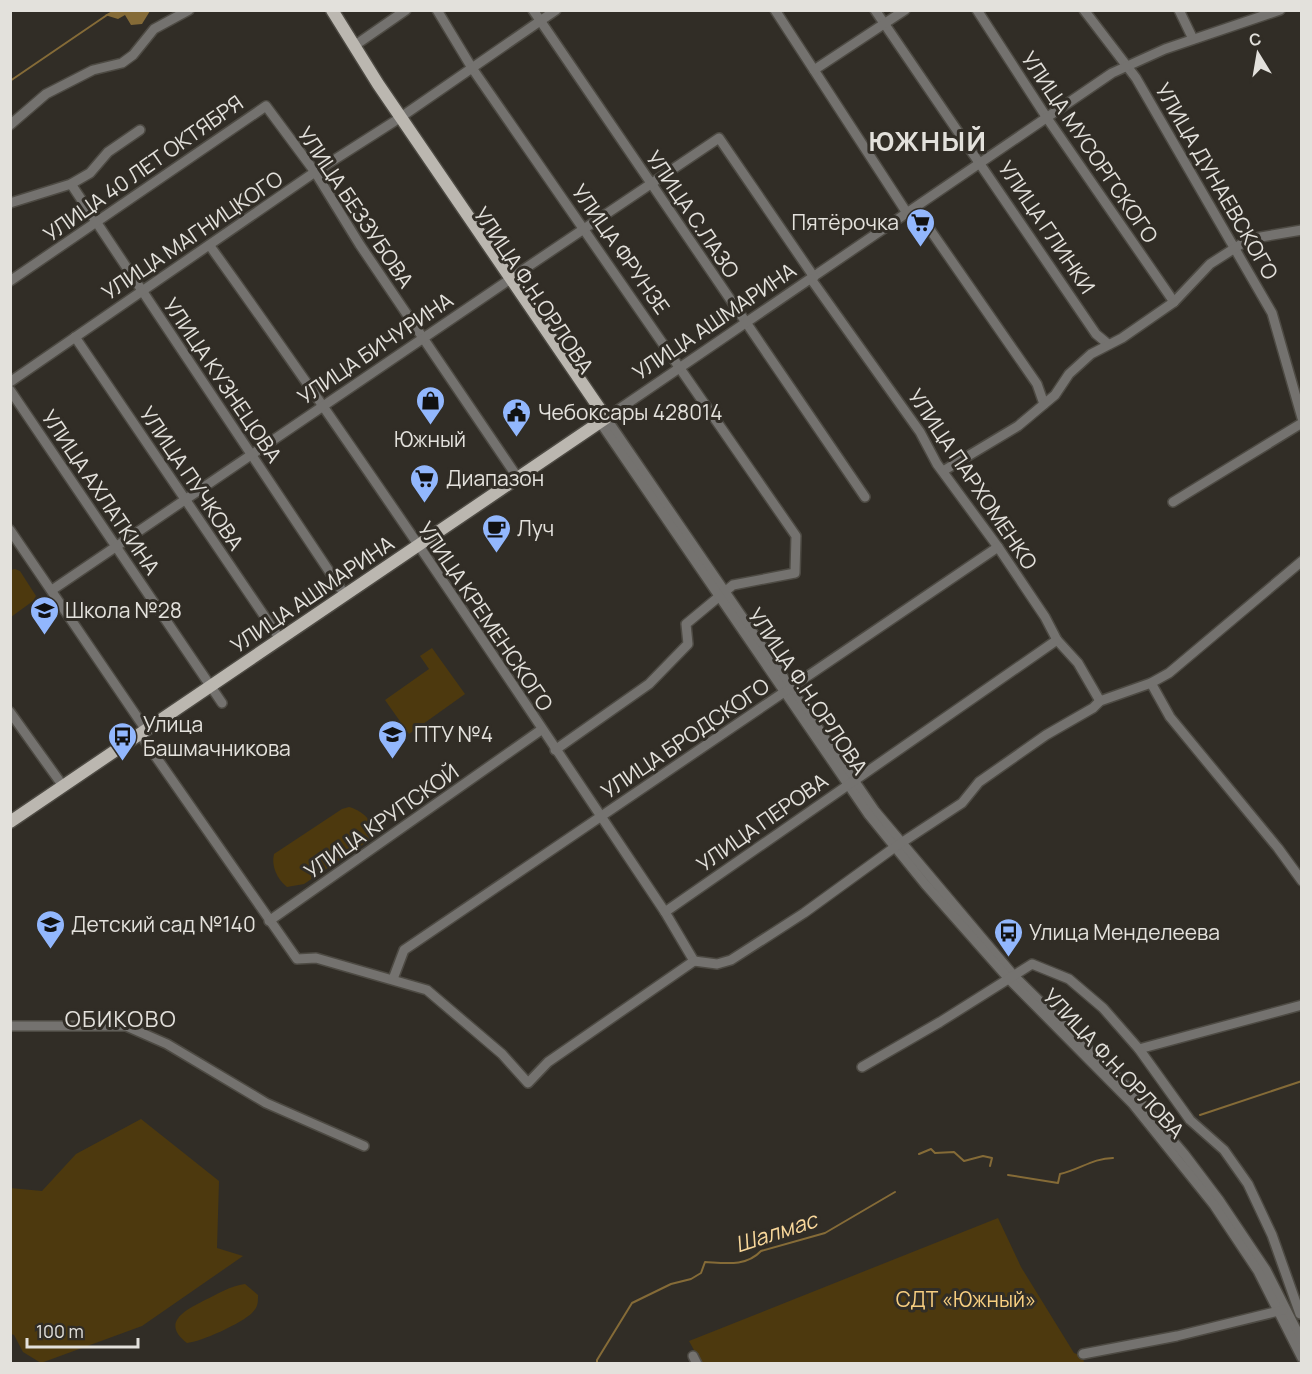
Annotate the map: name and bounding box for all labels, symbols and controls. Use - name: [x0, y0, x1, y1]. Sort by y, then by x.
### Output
- north arrow: [1228, 24, 1288, 84]
- text: С: [1247, 27, 1263, 51]
- street label: УЛИЦА МУСОРГСКОГО: [1015, 46, 1165, 248]
- street label: УЛИЦА ДУНАЕВСКОГО: [1149, 78, 1285, 284]
- street label: УЛИЦА 40 ЛЕТ ОКТЯБРЯ: [38, 88, 248, 248]
- street label: УЛИЦА БЕЗЗУБОВА: [292, 121, 420, 293]
- district label: ЮЖНЫЙ: [869, 122, 987, 159]
- street label: УЛИЦА С.ЛАЗО: [640, 145, 746, 283]
- street label: УЛИЦА ГЛИНКИ: [992, 155, 1102, 299]
- street label: УЛИЦА МАГНИЦКОГО: [96, 164, 288, 306]
- street label: УЛИЦА ФРУНЗЕ: [566, 178, 676, 320]
- street label: УЛИЦА Ф.Н.ОРЛОВА: [468, 201, 600, 379]
- supermarket icon: Пятёрочка: [904, 206, 936, 248]
- place label: Пятёрочка: [792, 208, 899, 236]
- street label: УЛИЦА АШМАРИНА: [627, 256, 801, 386]
- street label: УЛИЦА БИЧУРИНА: [292, 286, 458, 410]
- street label: УЛИЦА КУЗНЕЦОВА: [157, 292, 289, 468]
- street label: УЛИЦА ПАРХОМЕНКО: [902, 383, 1044, 575]
- shop icon: Южный: [414, 384, 446, 426]
- public building icon: Чебоксары 428014: [501, 396, 533, 438]
- place label: Чебоксары 428014: [538, 398, 723, 426]
- street label: УЛИЦА ПУЧКОВА: [134, 401, 250, 555]
- street label: УЛИЦА АХЛАТКИНА: [35, 404, 167, 580]
- place label: Южный: [394, 425, 466, 453]
- supermarket icon: Диапазон: [409, 462, 441, 504]
- place label: Диапазон: [446, 464, 544, 492]
- cafe icon: Луч: [480, 512, 512, 554]
- place label: Луч: [517, 514, 554, 542]
- street label: УЛИЦА КРЕМЕНСКОГО: [412, 516, 560, 716]
- street label: УЛИЦА АШМАРИНА: [225, 529, 399, 659]
- school or university icon: Школа №28: [28, 594, 60, 636]
- place label: Школа №28: [65, 596, 182, 624]
- street label: УЛИЦА Ф.Н.ОРЛОВА: [742, 602, 874, 780]
- street label: УЛИЦА БРОДСКОГО: [595, 671, 775, 805]
- place label: Улица Башмачникова: [143, 710, 291, 762]
- school or university icon: ПТУ №4: [377, 718, 409, 760]
- bus stop icon: Улица Башмачникова: [106, 720, 138, 762]
- place label: ПТУ №4: [414, 720, 493, 748]
- street label: УЛИЦА КРУПСКОЙ: [298, 757, 464, 885]
- street label: УЛИЦА ПЕРОВА: [691, 766, 833, 878]
- school or university icon: Детский сад №140: [34, 908, 66, 950]
- place label: Детский сад №140: [71, 910, 256, 938]
- bus stop icon: Улица Менделеева: [992, 916, 1024, 958]
- place label: Улица Менделеева: [1029, 918, 1220, 946]
- street label: УЛИЦА Ф.Н.ОРЛОВА: [1037, 982, 1191, 1144]
- district label: ОБИКОВО: [65, 1004, 177, 1034]
- water label: Шалмас: [731, 1204, 823, 1259]
- park label: СДТ «Южный»: [896, 1285, 1036, 1313]
- scale bar: [27, 1311, 138, 1349]
- text: 100 m: [36, 1319, 84, 1343]

